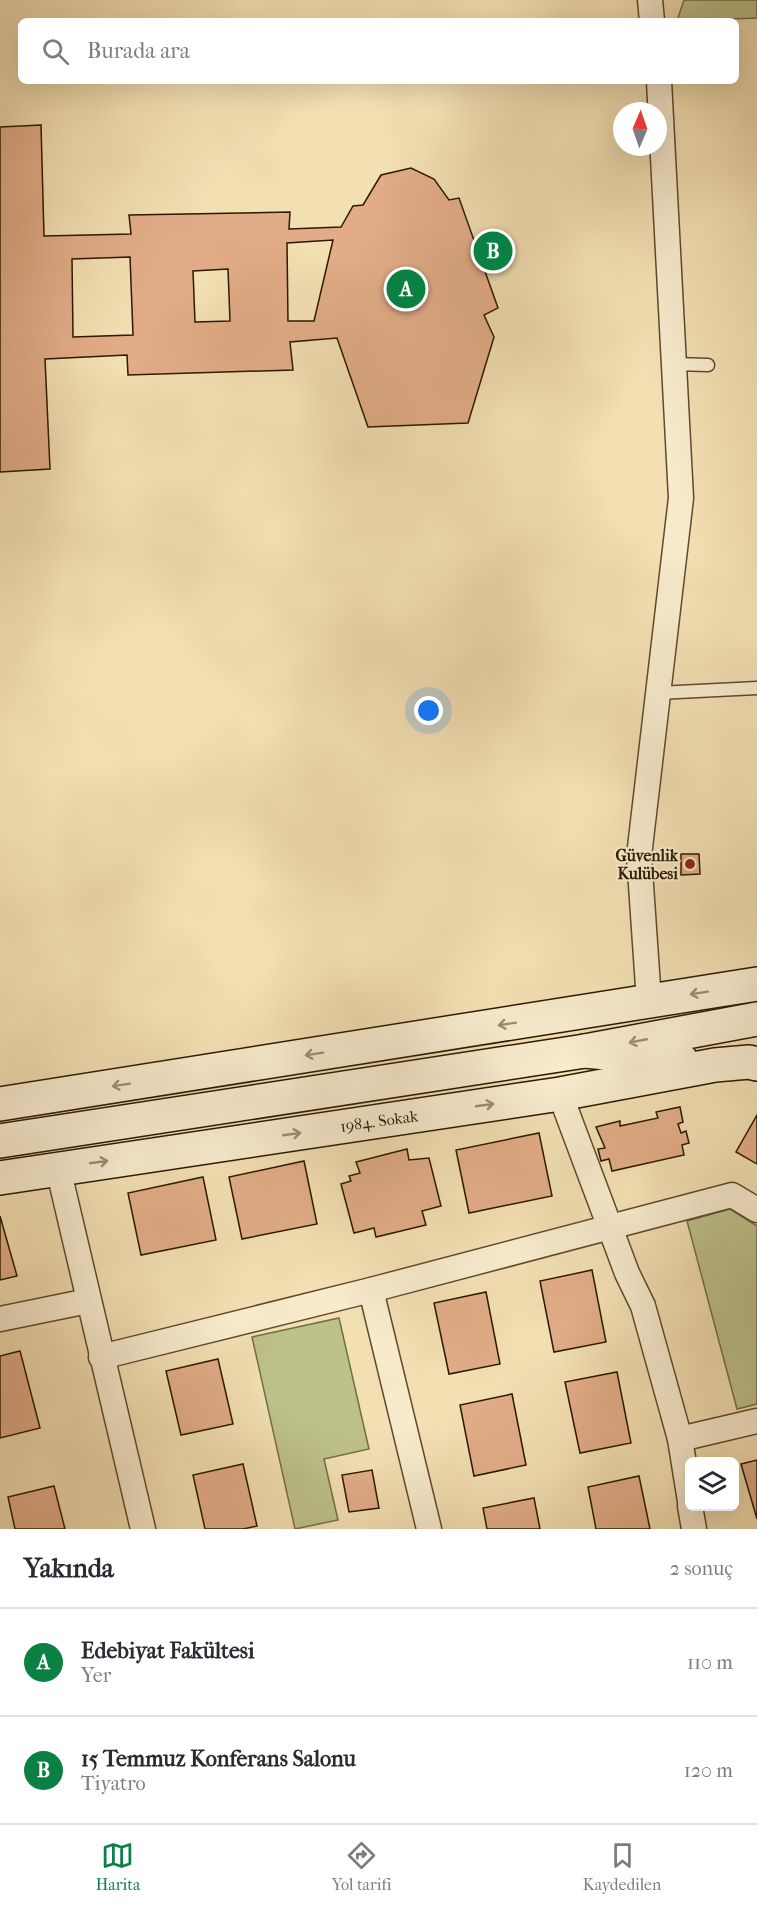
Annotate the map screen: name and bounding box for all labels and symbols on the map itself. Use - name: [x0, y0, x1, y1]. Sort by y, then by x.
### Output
- north arrow: [613, 102, 667, 156]
- pin: B: [474, 228, 512, 274]
- pin: A: [386, 266, 426, 312]
- your location: [414, 696, 443, 725]
- place label: Güvenlik Kulübesi: [615, 846, 679, 883]
- marker: Güvenlik Kulübesi: [683, 857, 697, 871]
- one-way arrow: [690, 988, 710, 999]
- one-way arrow: [497, 1019, 517, 1030]
- one-way arrow: [628, 1036, 648, 1047]
- one-way arrow: [305, 1049, 324, 1060]
- one-way arrow: [112, 1080, 132, 1091]
- one-way arrow: [475, 1100, 494, 1111]
- street label: 1984. Sokak: [339, 1106, 420, 1136]
- one-way arrow: [282, 1128, 301, 1139]
- one-way arrow: [89, 1157, 109, 1168]

